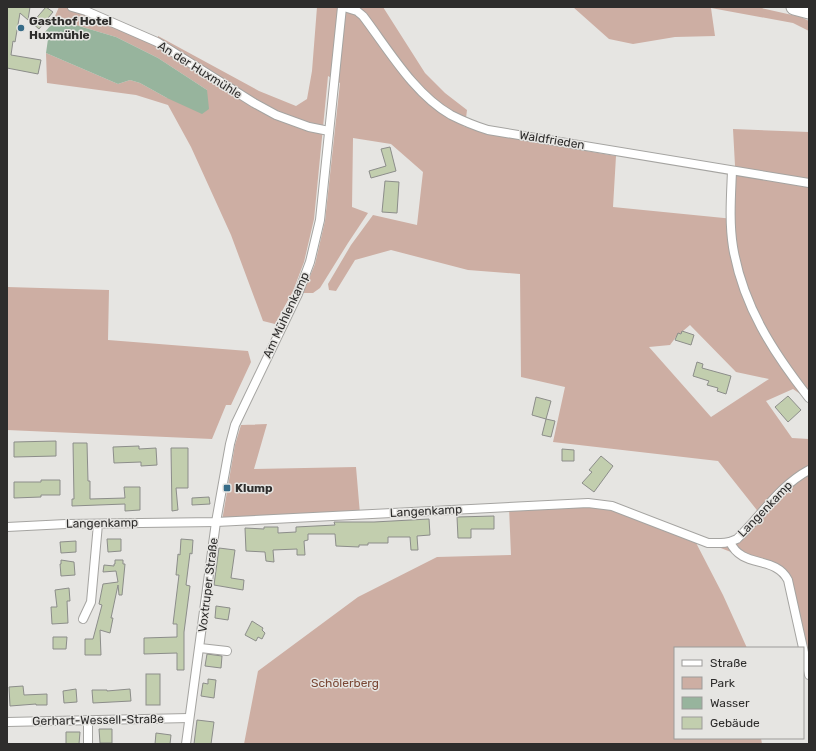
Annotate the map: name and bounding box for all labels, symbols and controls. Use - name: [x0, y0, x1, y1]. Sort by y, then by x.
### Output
- place label: Gasthof Hotel Huxmühle: [29, 14, 112, 42]
- marker: Gasthof Hotel Huxmühle: [16, 23, 26, 33]
- street label: An der Huxmühle: [155, 39, 245, 102]
- street label: Waldfrieden: [518, 128, 586, 152]
- street label: Am Mühlenkamp: [260, 270, 312, 360]
- street label: Langenkamp: [735, 478, 795, 540]
- place label: Klump: [235, 481, 273, 495]
- marker: Klump: [222, 483, 232, 493]
- street label: Langenkamp: [390, 502, 462, 520]
- street label: Langenkamp: [66, 515, 138, 531]
- street label: Voxtruper Straße: [195, 537, 221, 633]
- legend: [674, 647, 804, 739]
- text: Straße: [710, 656, 747, 670]
- park label: Schölerberg: [311, 676, 379, 690]
- text: Park: [710, 676, 736, 690]
- text: Wasser: [710, 696, 750, 710]
- street label: Gerhart-Wessell-Straße: [32, 712, 164, 728]
- text: Gebäude: [710, 716, 760, 730]

